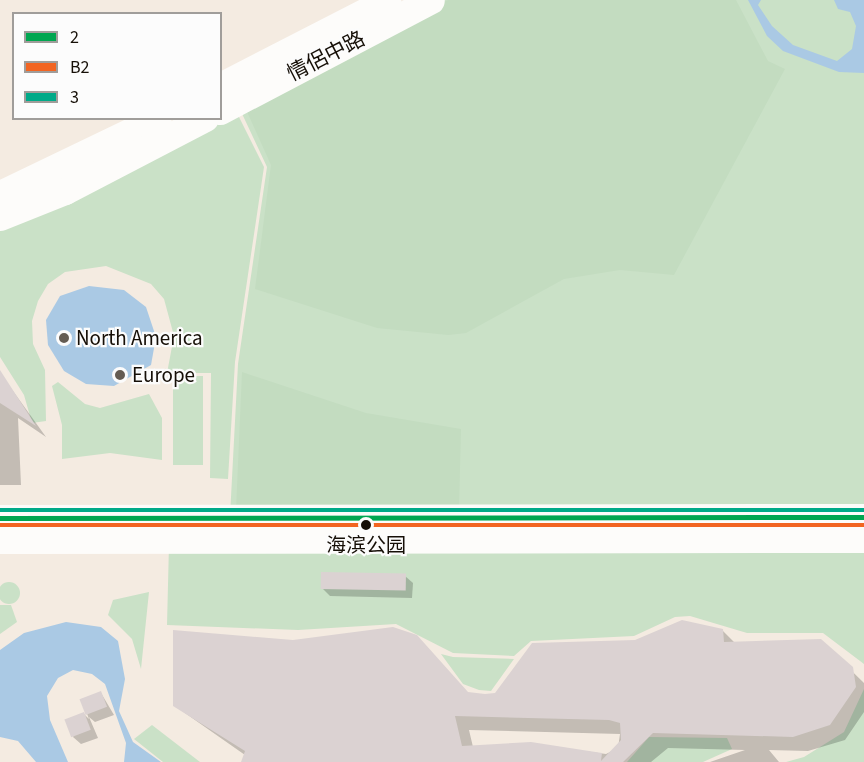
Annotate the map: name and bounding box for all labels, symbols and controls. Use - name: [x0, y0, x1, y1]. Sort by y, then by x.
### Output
- legend: [12, 12, 222, 120]
- text: 2: [70, 25, 79, 50]
- street label: 情侶中路: [283, 26, 369, 86]
- text: B2: [70, 55, 90, 80]
- text: 3: [70, 85, 79, 110]
- place label: North America: [76, 325, 203, 351]
- marker: North America: [57, 331, 71, 345]
- place label: Europe: [132, 362, 195, 388]
- marker: Europe: [113, 368, 127, 382]
- marker: 海滨公园: [360, 519, 372, 531]
- place label: 海滨公园: [326, 534, 406, 558]

